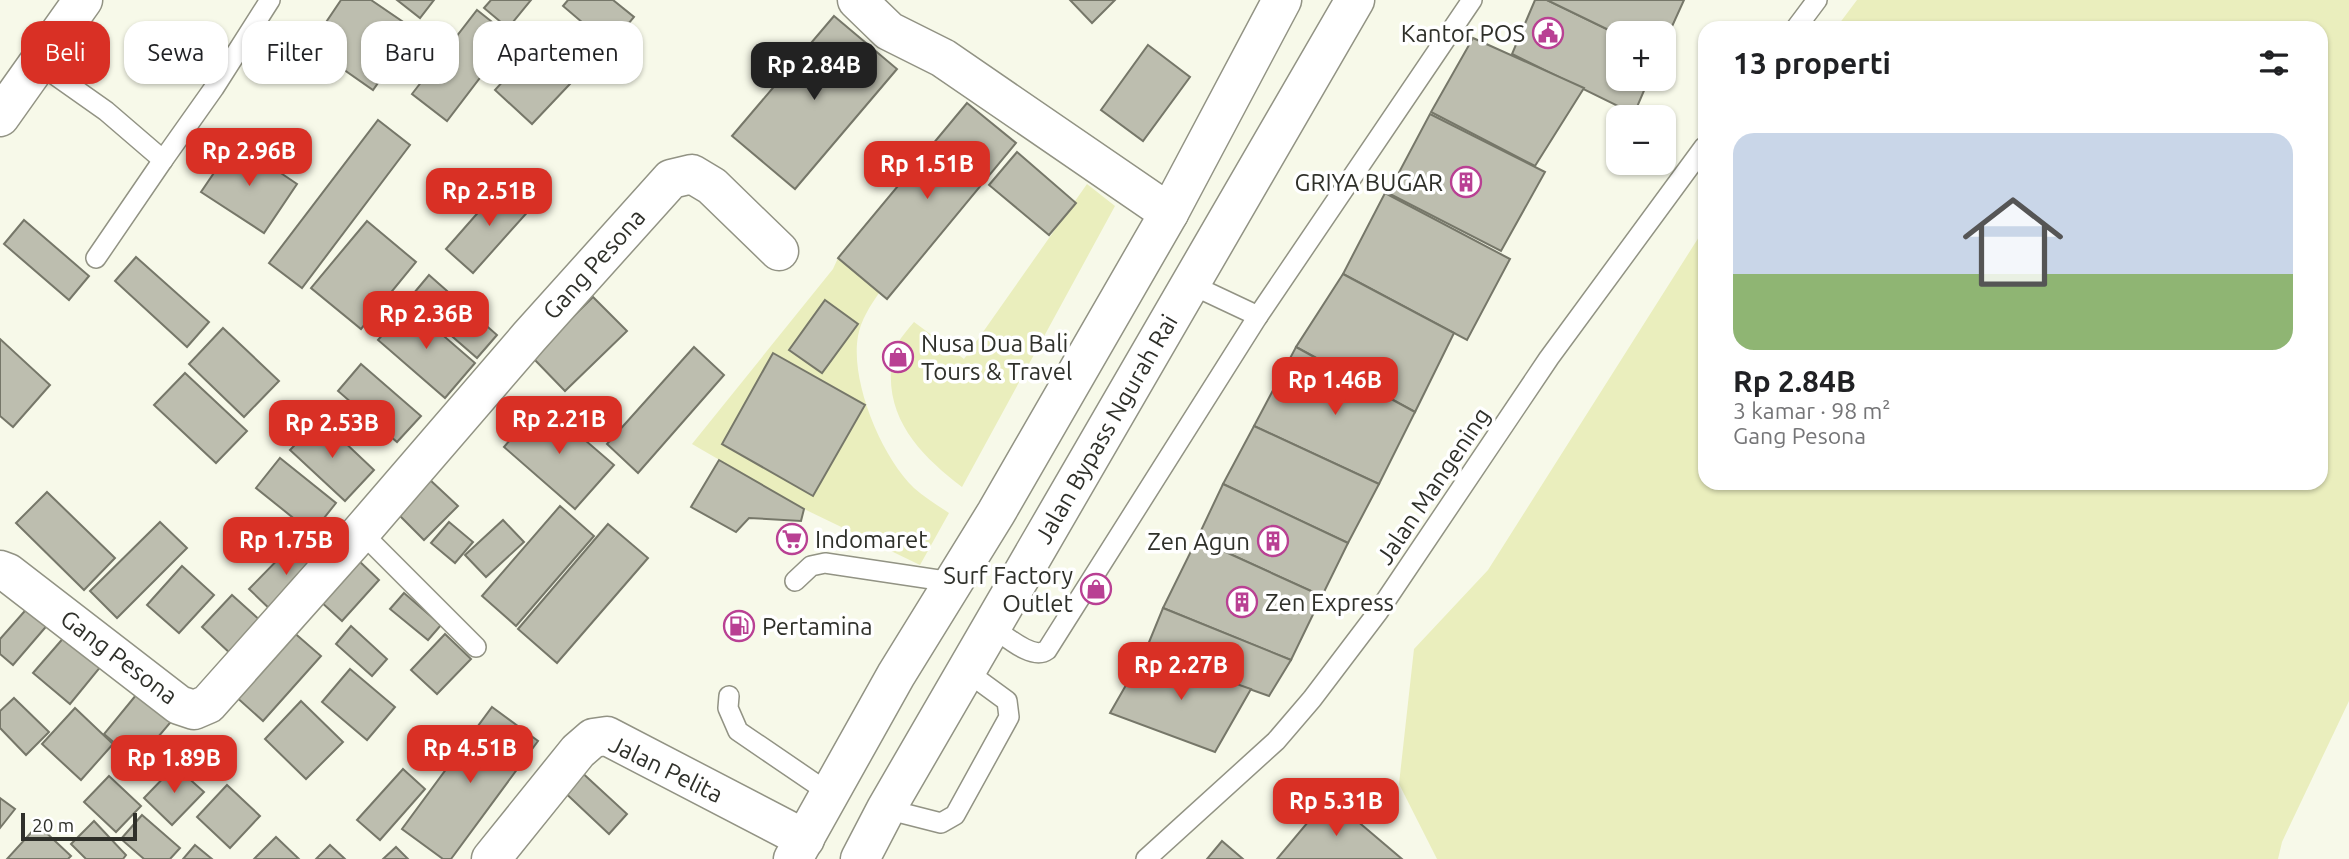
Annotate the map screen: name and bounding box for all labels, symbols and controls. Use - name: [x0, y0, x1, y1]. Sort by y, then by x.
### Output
- public building icon: Kantor POS: [1531, 16, 1565, 50]
- place label: Kantor POS: [1401, 20, 1525, 47]
- chip: Beli: [21, 21, 110, 84]
- chip: Sewa: [124, 21, 228, 84]
- chip: Filter: [242, 21, 347, 84]
- chip: Baru: [361, 21, 459, 84]
- chip: Apartemen: [473, 21, 643, 84]
- map controls: [1606, 21, 1676, 175]
- button: +: [1606, 21, 1676, 91]
- pin: Rp 2.84B: [742, 42, 886, 102]
- icon: filters: [2255, 44, 2293, 82]
- text: 13 properti: [1733, 46, 1891, 80]
- text: Rp 2.84B: [767, 52, 861, 77]
- button: −: [1606, 105, 1676, 175]
- pin: Rp 2.96B: [177, 128, 321, 188]
- text: Rp 2.96B: [202, 138, 296, 163]
- pin: Rp 1.51B: [855, 142, 999, 201]
- text: Rp 1.51B: [880, 151, 974, 176]
- building icon: GRIYA BUGAR: [1449, 165, 1483, 199]
- pin: Rp 2.51B: [417, 168, 561, 228]
- place label: GRIYA BUGAR: [1295, 169, 1443, 196]
- text: Rp 2.51B: [442, 178, 536, 203]
- icon: home: [1950, 179, 2076, 305]
- street label: Gang Pesona: [538, 203, 650, 325]
- pin: Rp 2.36B: [354, 292, 498, 351]
- text: Rp 2.36B: [379, 301, 473, 326]
- street label: Jalan Bypass Ngurah Rai: [1029, 310, 1183, 548]
- place label: Nusa Dua Bali Tours & Travel: [921, 330, 1072, 385]
- shop icon: Nusa Dua Bali Tours & Travel: [881, 340, 915, 374]
- pin: Rp 1.46B: [1263, 358, 1407, 417]
- text: Rp 2.84B: [1733, 364, 1856, 398]
- text: Rp 1.46B: [1288, 367, 1382, 392]
- pin: Rp 2.21B: [487, 396, 631, 456]
- text: 3 kamar · 98 m²: [1733, 398, 1891, 423]
- pin: Rp 2.53B: [260, 400, 404, 460]
- street label: Jalan Mangening: [1371, 403, 1495, 569]
- text: Rp 2.21B: [512, 406, 606, 431]
- text: Rp 2.53B: [285, 410, 379, 435]
- text: Gang Pesona: [1733, 423, 1866, 448]
- pin: Rp 1.75B: [214, 518, 358, 577]
- supermarket icon: Indomaret: [775, 522, 809, 556]
- building icon: Zen Agun: [1256, 524, 1290, 558]
- place label: Indomaret: [815, 526, 928, 553]
- text: Rp 1.75B: [239, 527, 333, 552]
- place label: Zen Agun: [1147, 528, 1250, 555]
- place label: Surf Factory Outlet: [943, 562, 1074, 617]
- shop icon: Surf Factory Outlet: [1079, 572, 1113, 606]
- building icon: Zen Express: [1225, 585, 1259, 619]
- place label: Zen Express: [1265, 589, 1394, 616]
- street label: Gang Pesona: [55, 604, 183, 710]
- fuel station icon: Pertamina: [722, 609, 756, 643]
- place label: Pertamina: [762, 613, 873, 640]
- pin: Rp 2.27B: [1109, 642, 1253, 702]
- text: Rp 2.27B: [1134, 652, 1228, 677]
- pin: Rp 4.51B: [398, 726, 542, 785]
- street label: Jalan Pelita: [605, 730, 727, 808]
- text: Rp 4.51B: [423, 735, 517, 760]
- pin: Rp 1.89B: [102, 736, 246, 795]
- text: Rp 1.89B: [127, 745, 221, 770]
- pin: Rp 5.31B: [1264, 778, 1408, 838]
- text: Rp 5.31B: [1289, 788, 1383, 813]
- scale bar: [21, 810, 136, 842]
- text: 20 m: [32, 814, 74, 836]

